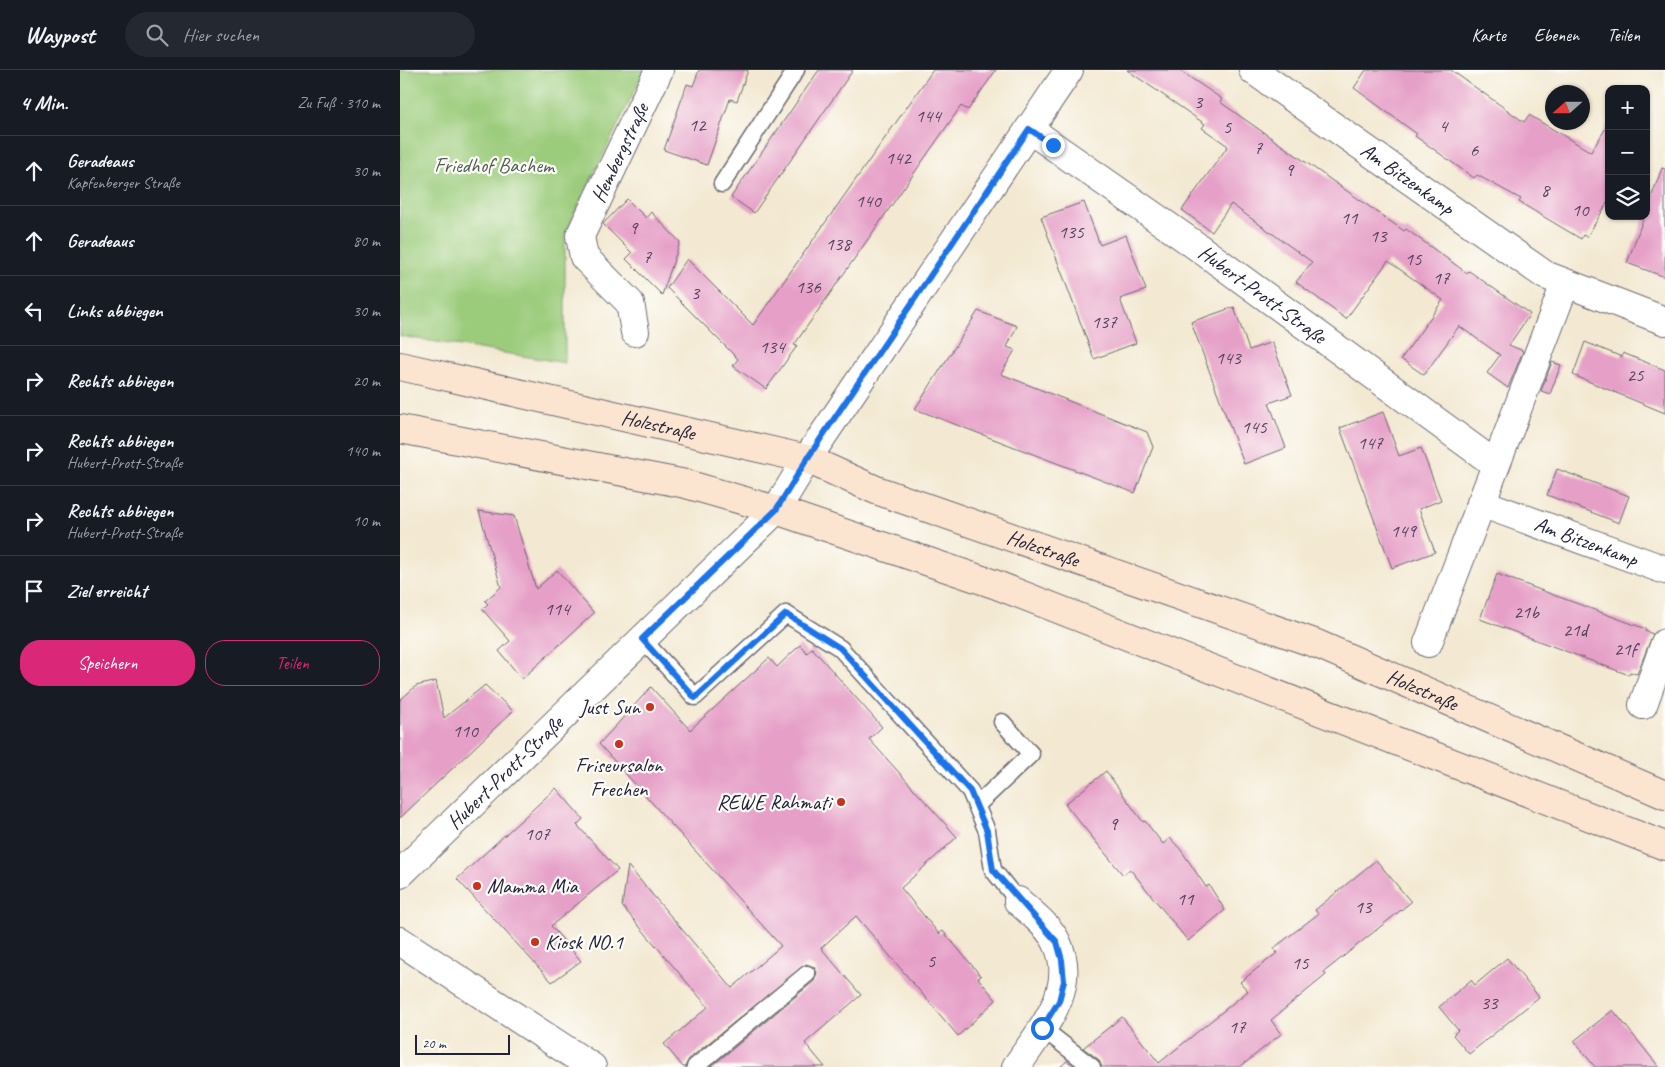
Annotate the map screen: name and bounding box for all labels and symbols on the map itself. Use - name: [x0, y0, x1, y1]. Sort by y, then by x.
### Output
- north arrow: [1545, 85, 1590, 130]
- house number: 3: [1194, 90, 1204, 114]
- street label: Hembergstraße: [585, 97, 655, 207]
- house number: 144: [915, 104, 943, 128]
- house number: 12: [688, 113, 707, 137]
- house number: 4: [1439, 114, 1450, 138]
- house number: 5: [1223, 115, 1233, 139]
- route end: [1042, 134, 1065, 157]
- house number: 7: [1254, 136, 1264, 160]
- street label: Am Bitzenkamp: [1356, 137, 1460, 221]
- house number: 6: [1470, 138, 1480, 162]
- house number: 142: [885, 146, 912, 170]
- park label: Friedhof Bachem: [434, 152, 556, 178]
- house number: 9: [1285, 158, 1295, 182]
- house number: 8: [1541, 178, 1552, 202]
- house number: 140: [855, 189, 882, 213]
- house number: 10: [1571, 198, 1590, 222]
- house number: 11: [1340, 206, 1359, 230]
- house number: 9: [629, 216, 639, 240]
- house number: 135: [1058, 220, 1085, 244]
- house number: 13: [1369, 224, 1388, 248]
- house number: 138: [825, 232, 853, 256]
- street label: Hubert-Prott-Straße: [1193, 239, 1333, 351]
- house number: 7: [643, 245, 653, 269]
- house number: 15: [1404, 247, 1423, 271]
- house number: 17: [1432, 266, 1451, 290]
- house number: 136: [795, 275, 822, 299]
- house number: 3: [691, 281, 701, 305]
- house number: 137: [1091, 310, 1118, 334]
- house number: 134: [759, 335, 787, 359]
- house number: 143: [1215, 346, 1242, 370]
- house number: 25: [1626, 363, 1645, 387]
- street label: Holzstraße: [619, 404, 700, 447]
- house number: 145: [1241, 415, 1268, 439]
- house number: 147: [1357, 431, 1384, 455]
- street label: Am Bitzenkamp: [1531, 511, 1643, 572]
- house number: 149: [1390, 519, 1417, 543]
- street label: Holzstraße: [1003, 524, 1085, 574]
- house number: 114: [544, 597, 572, 621]
- house number: 21b: [1513, 600, 1540, 624]
- house number: 21d: [1563, 618, 1591, 642]
- house number: 21f: [1614, 637, 1641, 661]
- street label: Holzstraße: [1383, 663, 1464, 717]
- place label: Just Sun: [579, 694, 642, 720]
- marker: Just Sun: [644, 701, 656, 713]
- street label: Hubert-Prott-Straße: [441, 709, 570, 835]
- house number: 110: [452, 719, 479, 743]
- marker: Friseursalon Frechen: [613, 738, 625, 750]
- place label: Friseursalon Frechen: [576, 752, 664, 802]
- place label: REWE Rahmati: [717, 789, 834, 815]
- marker: REWE Rahmati: [835, 796, 847, 808]
- house number: 9: [1109, 812, 1119, 836]
- house number: 107: [524, 822, 551, 846]
- place label: Mamma Mia: [487, 873, 579, 899]
- marker: Mamma Mia: [471, 880, 483, 892]
- house number: 11: [1176, 887, 1195, 911]
- house number: 13: [1354, 895, 1373, 919]
- place label: Kiosk NO.1: [545, 929, 624, 955]
- marker: Kiosk NO.1: [529, 936, 541, 948]
- house number: 5: [927, 949, 937, 973]
- house number: 15: [1291, 951, 1310, 975]
- house number: 33: [1480, 991, 1499, 1015]
- house number: 17: [1228, 1015, 1247, 1039]
- route start: [1031, 1017, 1054, 1040]
- scale bar: [415, 1032, 510, 1055]

